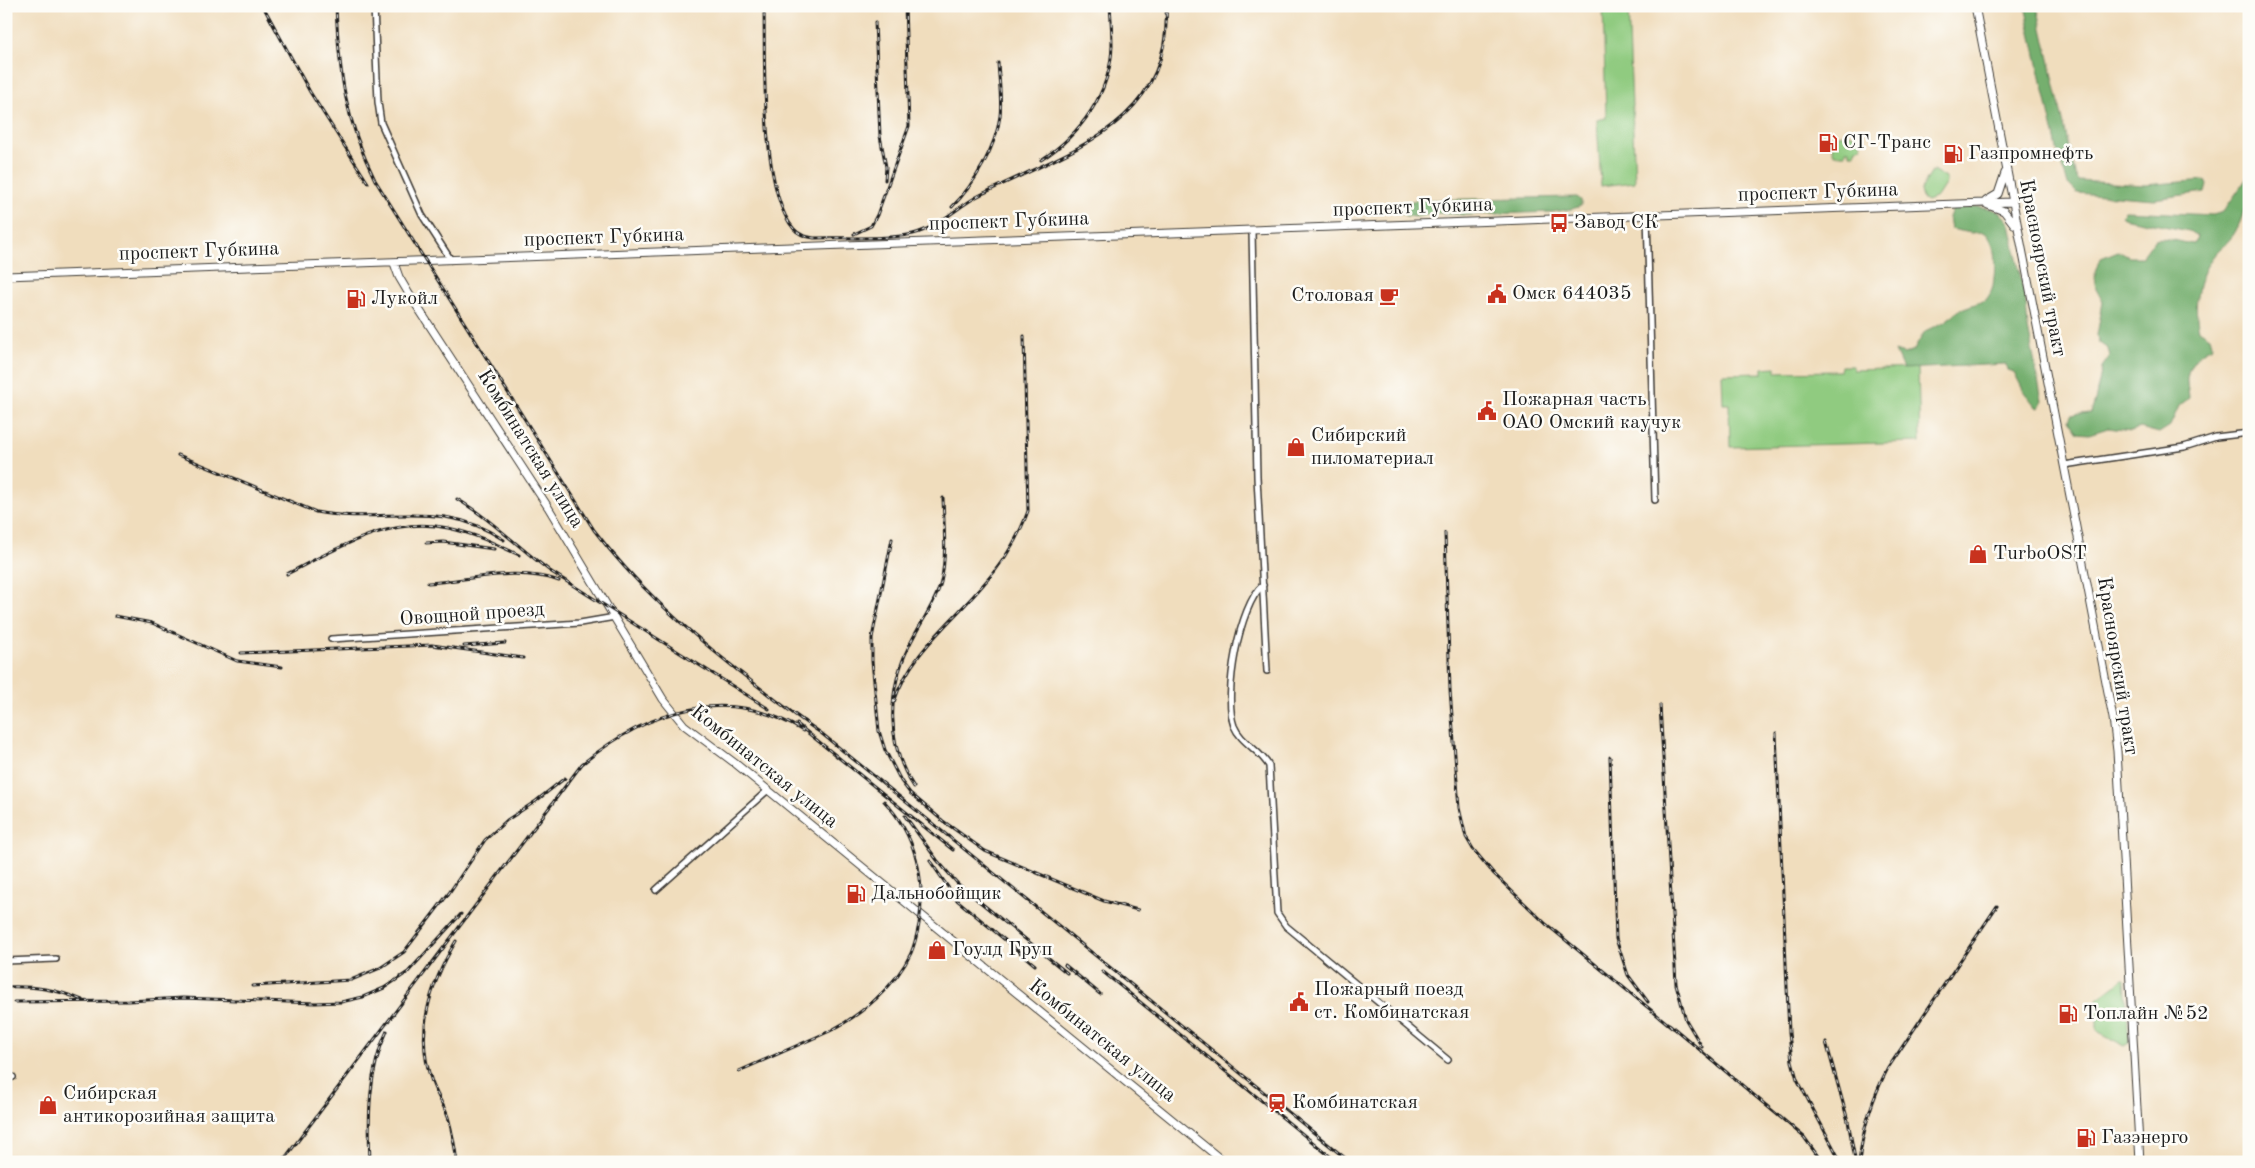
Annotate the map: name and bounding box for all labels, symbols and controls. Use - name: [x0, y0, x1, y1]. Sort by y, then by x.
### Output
- fuel station icon: СГ-Транс: [1817, 132, 1839, 154]
- place label: СГ-Транс: [1843, 133, 1931, 153]
- fuel station icon: Газпромнефть: [1942, 143, 1964, 165]
- place label: Газпромнефть: [1968, 144, 2093, 164]
- street label: Красноярский тракт: [2015, 178, 2069, 358]
- street label: проспект Губкина: [1738, 180, 1899, 206]
- street label: проспект Губкина: [1333, 195, 1494, 221]
- street label: проспект Губкина: [929, 209, 1090, 235]
- bus stop icon: Завод СК: [1548, 212, 1570, 234]
- place label: Завод СК: [1574, 213, 1659, 233]
- street label: проспект Губкина: [524, 225, 685, 251]
- street label: проспект Губкина: [119, 239, 280, 265]
- public building icon: Омск 644035: [1486, 283, 1508, 305]
- place label: Омск 644035: [1512, 284, 1631, 304]
- cafe icon: Столовая: [1378, 285, 1400, 307]
- place label: Столовая: [1291, 286, 1374, 306]
- fuel station icon: Лукойл: [345, 288, 367, 310]
- place label: Лукойл: [371, 289, 438, 309]
- street label: Комбинатская улица: [473, 366, 587, 532]
- place label: Пожарная часть ОАО Омский каучук: [1502, 390, 1681, 433]
- public building icon: Пожарная часть ОАО Омский каучук: [1476, 400, 1498, 422]
- place label: Сибирский пиломатериал: [1311, 426, 1434, 469]
- shop icon: Сибирский пиломатериал: [1285, 436, 1307, 458]
- shop icon: TurboOST: [1967, 543, 1989, 565]
- place label: TurboOST: [1993, 544, 2087, 564]
- street label: Красноярский тракт: [2093, 575, 2141, 757]
- street label: Овощной проезд: [399, 600, 545, 630]
- street label: Комбинатская улица: [687, 702, 841, 832]
- fuel station icon: Дальнобойщик: [845, 883, 867, 905]
- place label: Дальнобойщик: [871, 884, 1002, 904]
- shop icon: Гоулд Груп: [926, 939, 948, 961]
- place label: Гоулд Груп: [952, 940, 1052, 960]
- street label: Комбинатская улица: [1025, 976, 1179, 1106]
- place label: Пожарный поезд ст. Комбинатская: [1314, 980, 1469, 1023]
- public building icon: Пожарный поезд ст. Комбинатская: [1288, 991, 1310, 1013]
- fuel station icon: Топлайн №52: [2057, 1003, 2079, 1025]
- place label: Топлайн №52: [2083, 1004, 2209, 1024]
- place label: Сибирская антикорозийная защита: [63, 1084, 275, 1127]
- station icon: Комбинатская: [1266, 1092, 1288, 1114]
- place label: Комбинатская: [1292, 1093, 1418, 1113]
- shop icon: Сибирская антикорозийная защита: [37, 1094, 59, 1116]
- fuel station icon: Газэнерго: [2075, 1127, 2097, 1149]
- place label: Газэнерго: [2101, 1128, 2189, 1148]

